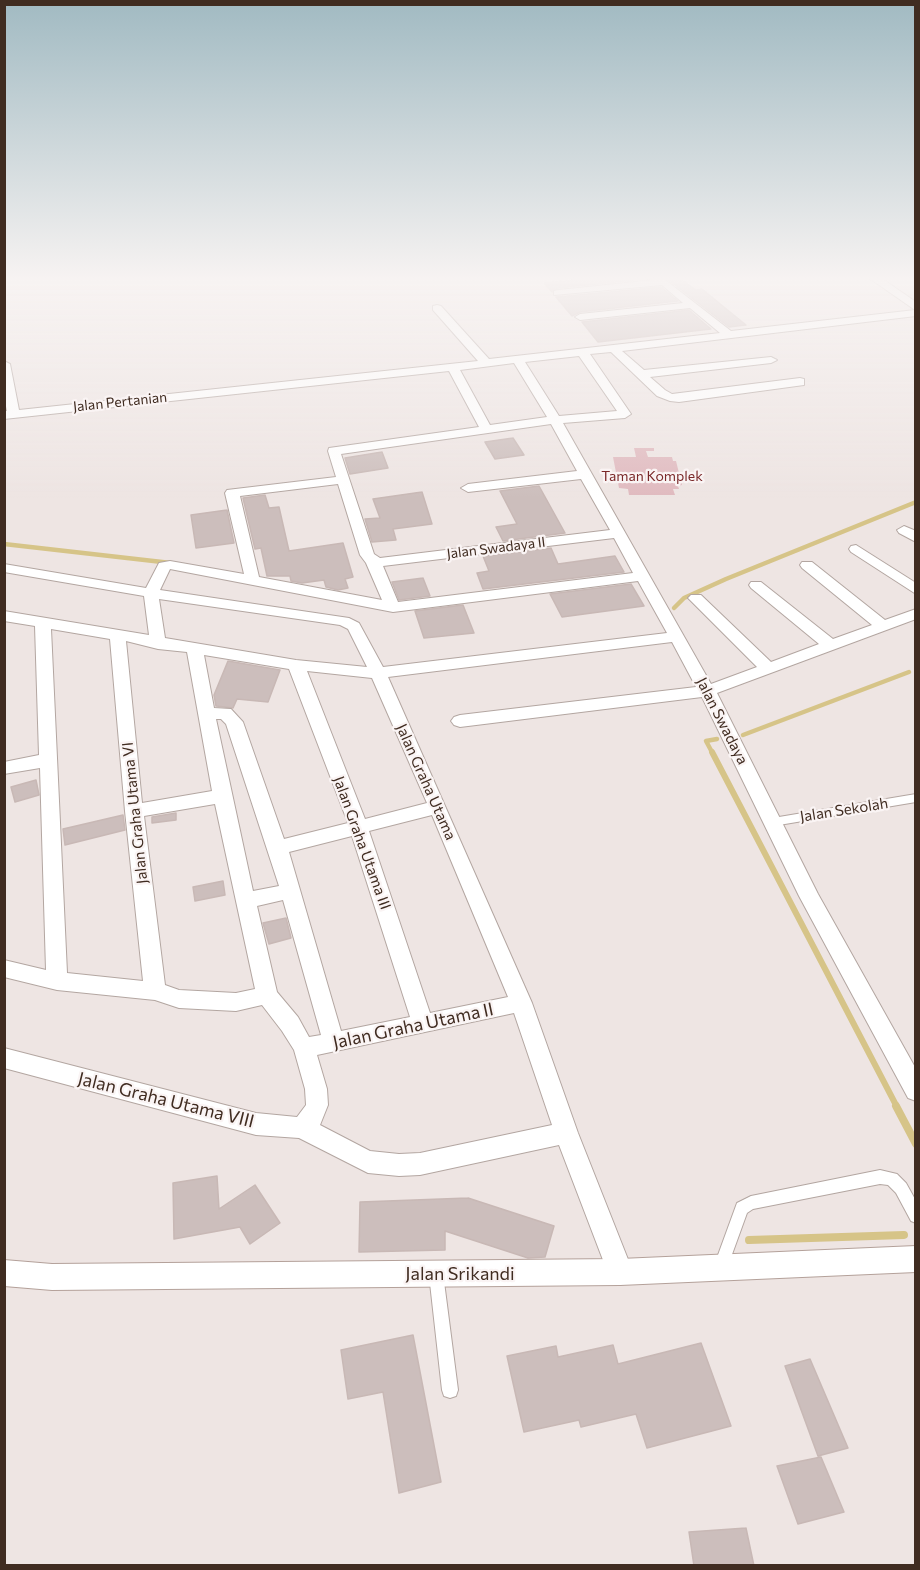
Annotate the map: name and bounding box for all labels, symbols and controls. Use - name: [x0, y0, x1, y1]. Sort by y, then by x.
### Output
- street label: Jalan Pertanian: [72, 389, 168, 415]
- park label: Taman Komplek: [601, 468, 703, 484]
- street label: Jalan Swadaya II: [446, 534, 546, 562]
- street label: Jalan Swadaya: [692, 674, 752, 768]
- street label: Jalan Graha Utama: [392, 721, 460, 843]
- street label: Jalan Graha Utama VI: [119, 741, 151, 885]
- street label: Jalan Graha Utama III: [329, 774, 395, 912]
- street label: Jalan Sekolah: [799, 794, 889, 826]
- street label: Jalan Graha Utama II: [331, 998, 495, 1054]
- street label: Jalan Graha Utama VIII: [76, 1068, 256, 1132]
- street label: Jalan Srikandi: [405, 1263, 515, 1285]

